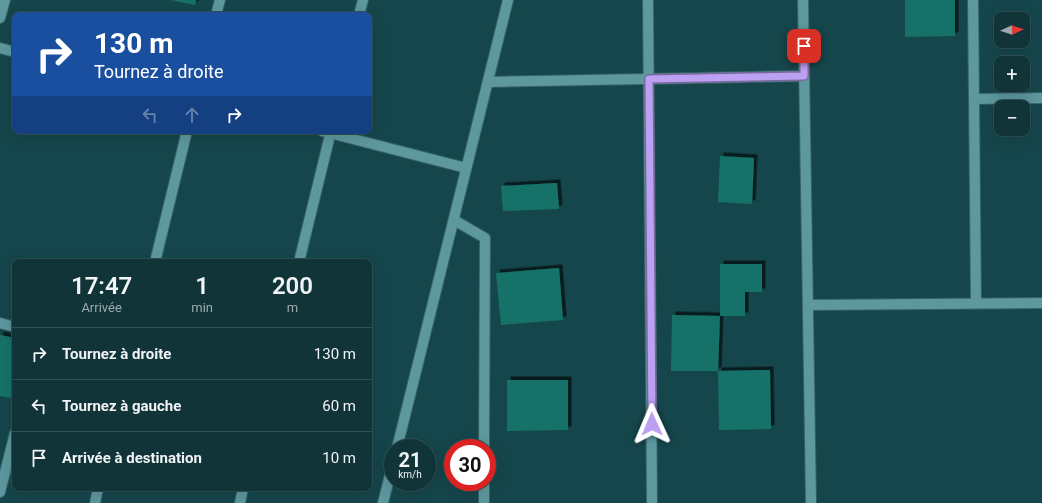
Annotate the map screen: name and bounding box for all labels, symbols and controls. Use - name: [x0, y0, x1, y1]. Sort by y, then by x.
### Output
- north arrow: [994, 12, 1030, 48]
- map controls: [994, 12, 1030, 136]
- text: 130 m: [94, 27, 173, 60]
- icon: right: [28, 28, 80, 80]
- pin: [787, 29, 821, 63]
- icon: arrive: [793, 35, 815, 57]
- button: +: [994, 56, 1030, 92]
- text: Tournez à droite: [94, 61, 223, 82]
- button: −: [994, 100, 1030, 136]
- icon: left: [139, 104, 161, 126]
- icon: ahead: [181, 104, 203, 126]
- icon: right: [223, 104, 245, 126]
- text: 17:47: [71, 272, 132, 300]
- text: 1: [195, 272, 209, 300]
- text: 200: [272, 272, 313, 300]
- text: Arrivée: [81, 300, 122, 315]
- text: min: [191, 300, 213, 315]
- text: m: [287, 300, 298, 315]
- icon: right: [28, 343, 50, 365]
- text: Tournez à droite: [62, 345, 171, 363]
- text: 130 m: [314, 345, 356, 363]
- icon: left: [28, 395, 50, 417]
- text: Tournez à gauche: [62, 397, 181, 415]
- text: 60 m: [322, 397, 356, 415]
- position arrow: [631, 403, 673, 445]
- speed limit sign: 30: [444, 439, 496, 491]
- icon: arrive: [28, 447, 50, 469]
- text: 21: [399, 448, 421, 472]
- text: Arrivée à destination: [62, 449, 202, 467]
- text: 10 m: [322, 449, 356, 467]
- text: km/h: [398, 469, 422, 480]

